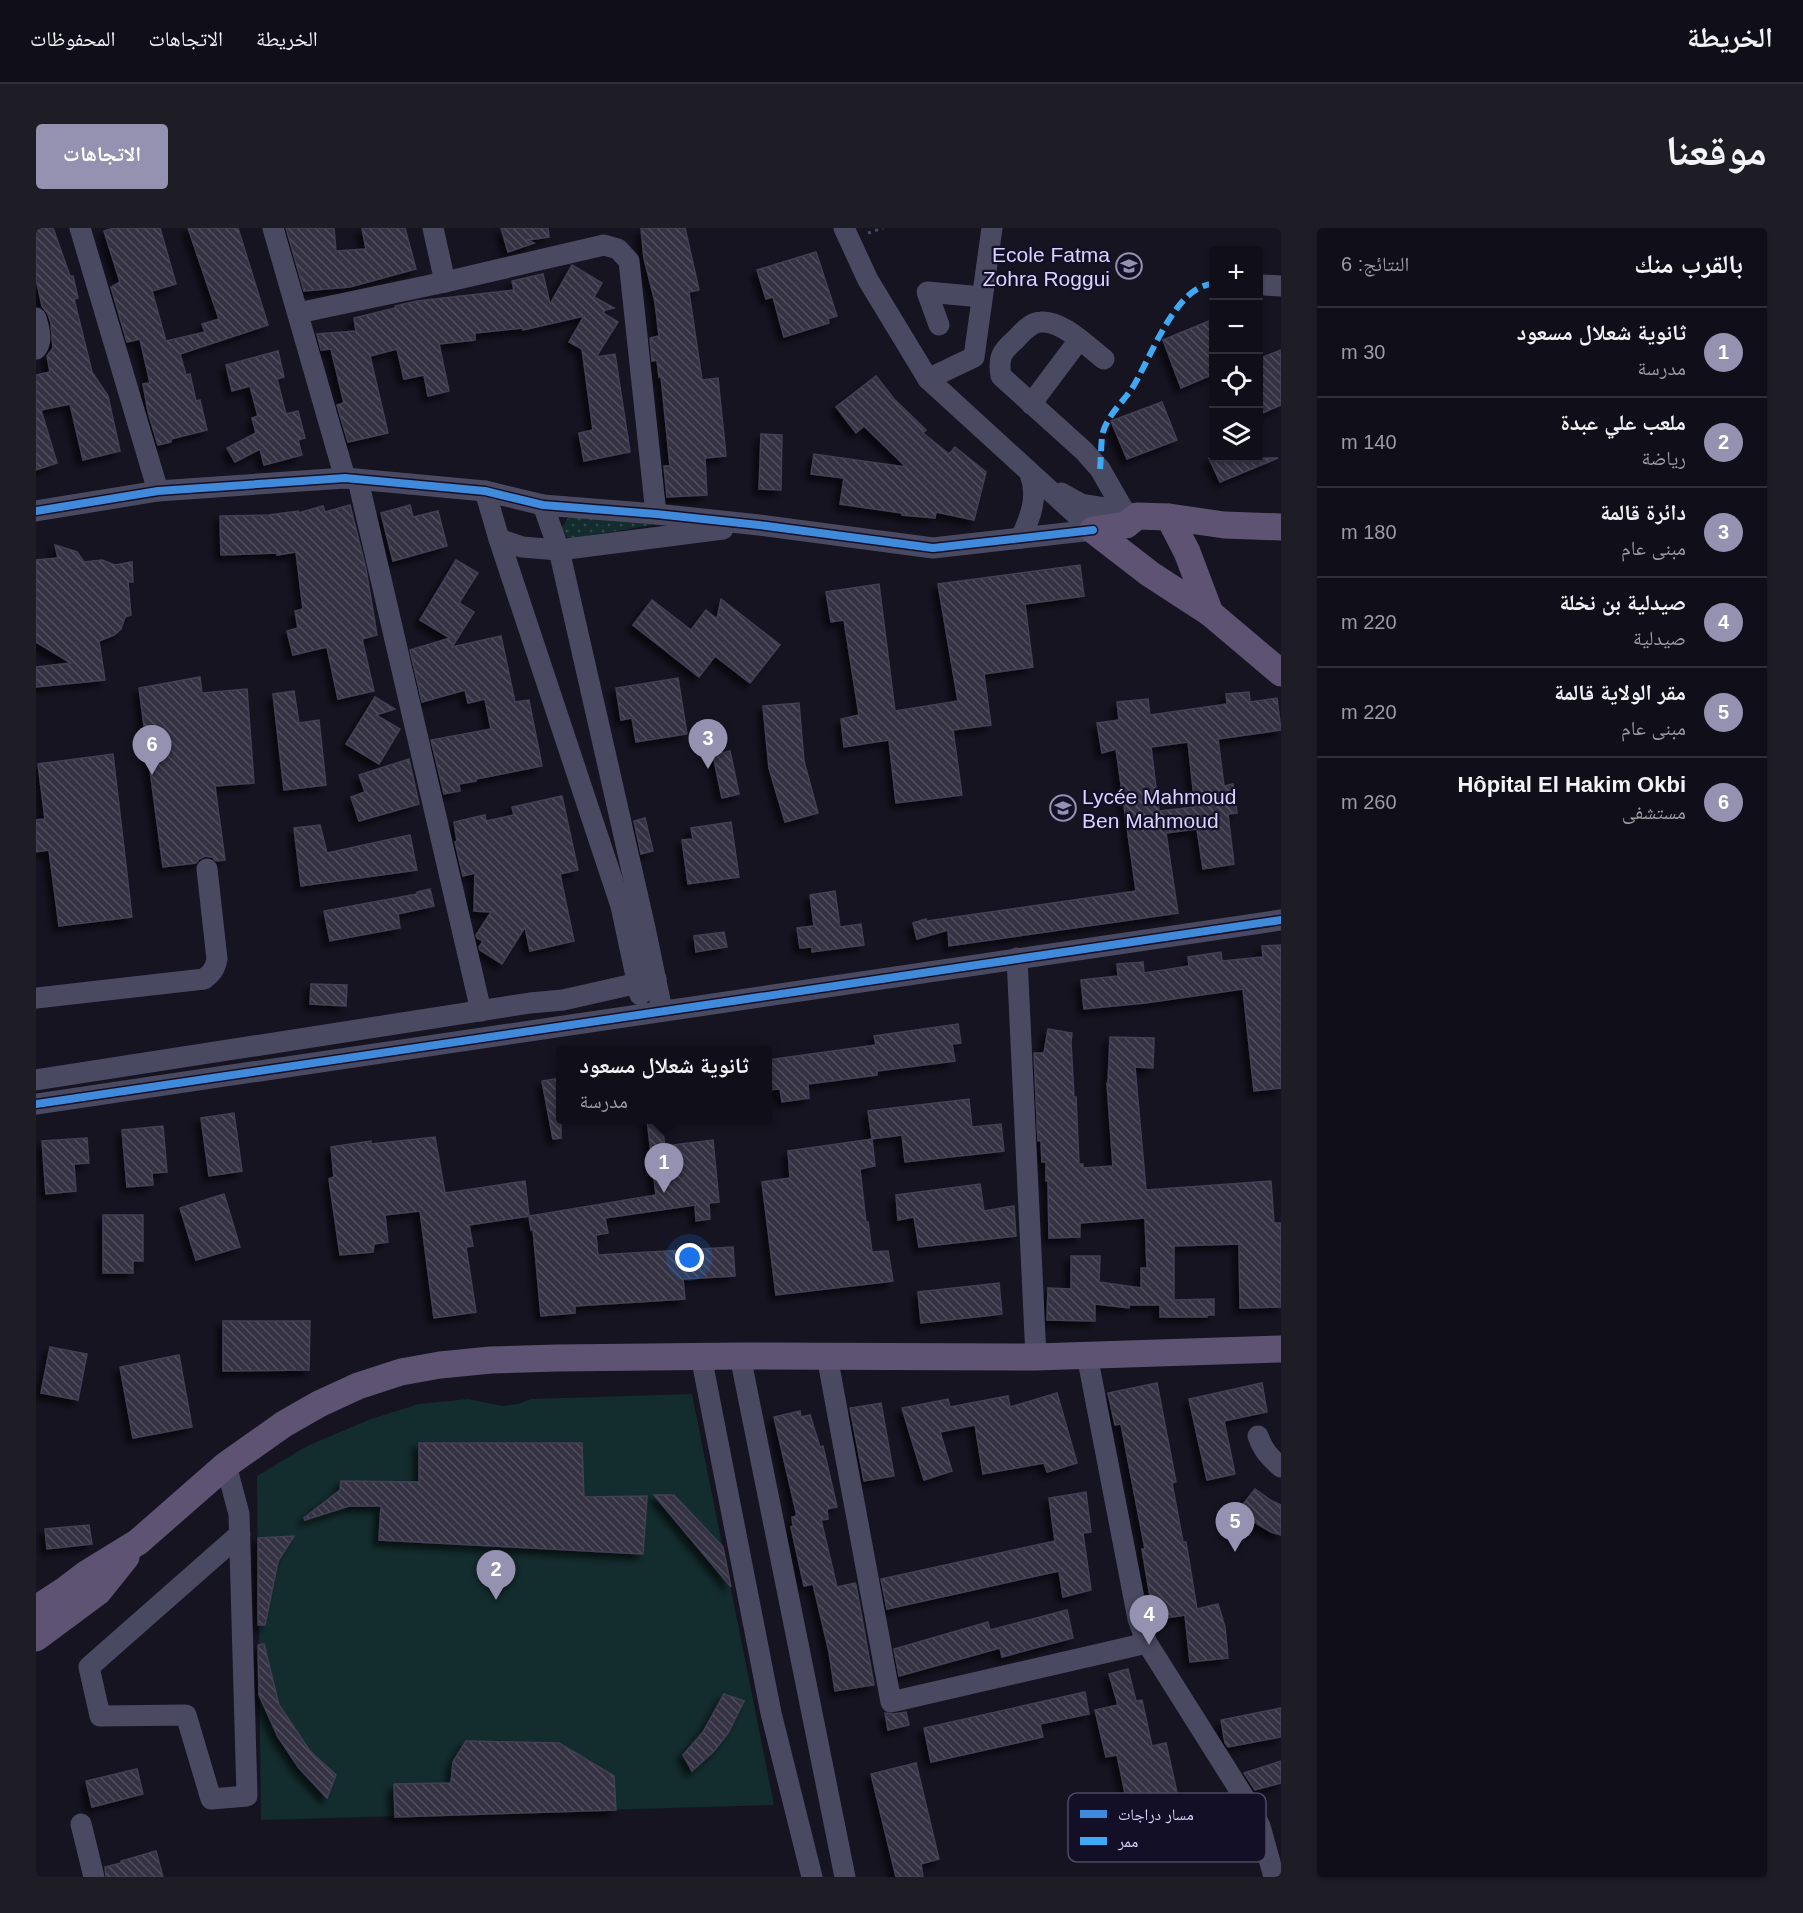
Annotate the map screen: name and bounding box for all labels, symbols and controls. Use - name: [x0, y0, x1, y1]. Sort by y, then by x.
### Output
- text: الخريطة: [1687, 22, 1773, 53]
- text: المحفوظات: [30, 27, 115, 50]
- text: الاتجاهات: [148, 27, 223, 50]
- text: الخريطة: [256, 27, 318, 50]
- button: الاتجاهات: [36, 124, 168, 189]
- text: موقعنا: [1666, 127, 1767, 174]
- place label: Ecole Fatma Zohra Roggui: [983, 243, 1110, 290]
- map controls: [1209, 246, 1263, 462]
- button: +: [1209, 246, 1263, 300]
- text: بالقرب منك: [1634, 249, 1743, 279]
- school or university icon: Ecole Fatma Zohra Roggui: [1114, 251, 1144, 281]
- text: النتائج: 6: [1341, 253, 1409, 275]
- button: −: [1209, 300, 1263, 354]
- text: ثانوية شعلال مسعود: [1517, 320, 1686, 345]
- text: 30 m: [1341, 341, 1385, 363]
- text: 1: [1718, 341, 1729, 363]
- button: locate: [1209, 354, 1263, 408]
- text: مدرسة: [1637, 357, 1686, 379]
- button: layers: [1209, 408, 1263, 462]
- text: ملعب علي عبدة: [1560, 410, 1686, 435]
- text: 140 m: [1341, 431, 1397, 453]
- text: 2: [1718, 431, 1729, 453]
- text: رياضة: [1642, 447, 1686, 469]
- text: دائرة قالمة: [1600, 500, 1686, 525]
- text: 180 m: [1341, 521, 1397, 543]
- text: 3: [1718, 521, 1729, 543]
- text: مبنى عام: [1621, 537, 1686, 559]
- text: صيدلية بن نخلة: [1559, 590, 1686, 615]
- text: 220 m: [1341, 611, 1397, 633]
- text: 4: [1718, 611, 1729, 633]
- text: صيدلية: [1633, 627, 1686, 649]
- text: مقر الولاية قالمة: [1554, 680, 1686, 705]
- text: 220 m: [1341, 701, 1397, 723]
- text: 5: [1718, 701, 1729, 723]
- text: مبنى عام: [1621, 717, 1686, 739]
- pin: 3: [688, 720, 728, 769]
- pin: 6: [132, 726, 172, 775]
- text: Hôpital El Hakim Okbi: [1457, 772, 1686, 797]
- place label: Lycée Mahmoud Ben Mahmoud: [1082, 785, 1236, 832]
- text: 260 m: [1341, 791, 1397, 813]
- text: 6: [1718, 791, 1729, 813]
- school or university icon: Lycée Mahmoud Ben Mahmoud: [1048, 793, 1078, 823]
- text: مستشفى: [1622, 801, 1686, 823]
- popup: [556, 1046, 772, 1124]
- text: ثانوية شعلال مسعود: [579, 1053, 749, 1078]
- text: مدرسة: [579, 1090, 628, 1112]
- pin: 1: [644, 1144, 684, 1193]
- your location: [675, 1243, 704, 1272]
- pin: 5: [1216, 1502, 1254, 1552]
- pin: 2: [476, 1550, 516, 1600]
- pin: 4: [1130, 1596, 1168, 1645]
- legend: [1068, 1793, 1266, 1862]
- text: مسار دراجات: [1118, 1806, 1194, 1824]
- text: ممر: [1117, 1833, 1138, 1851]

